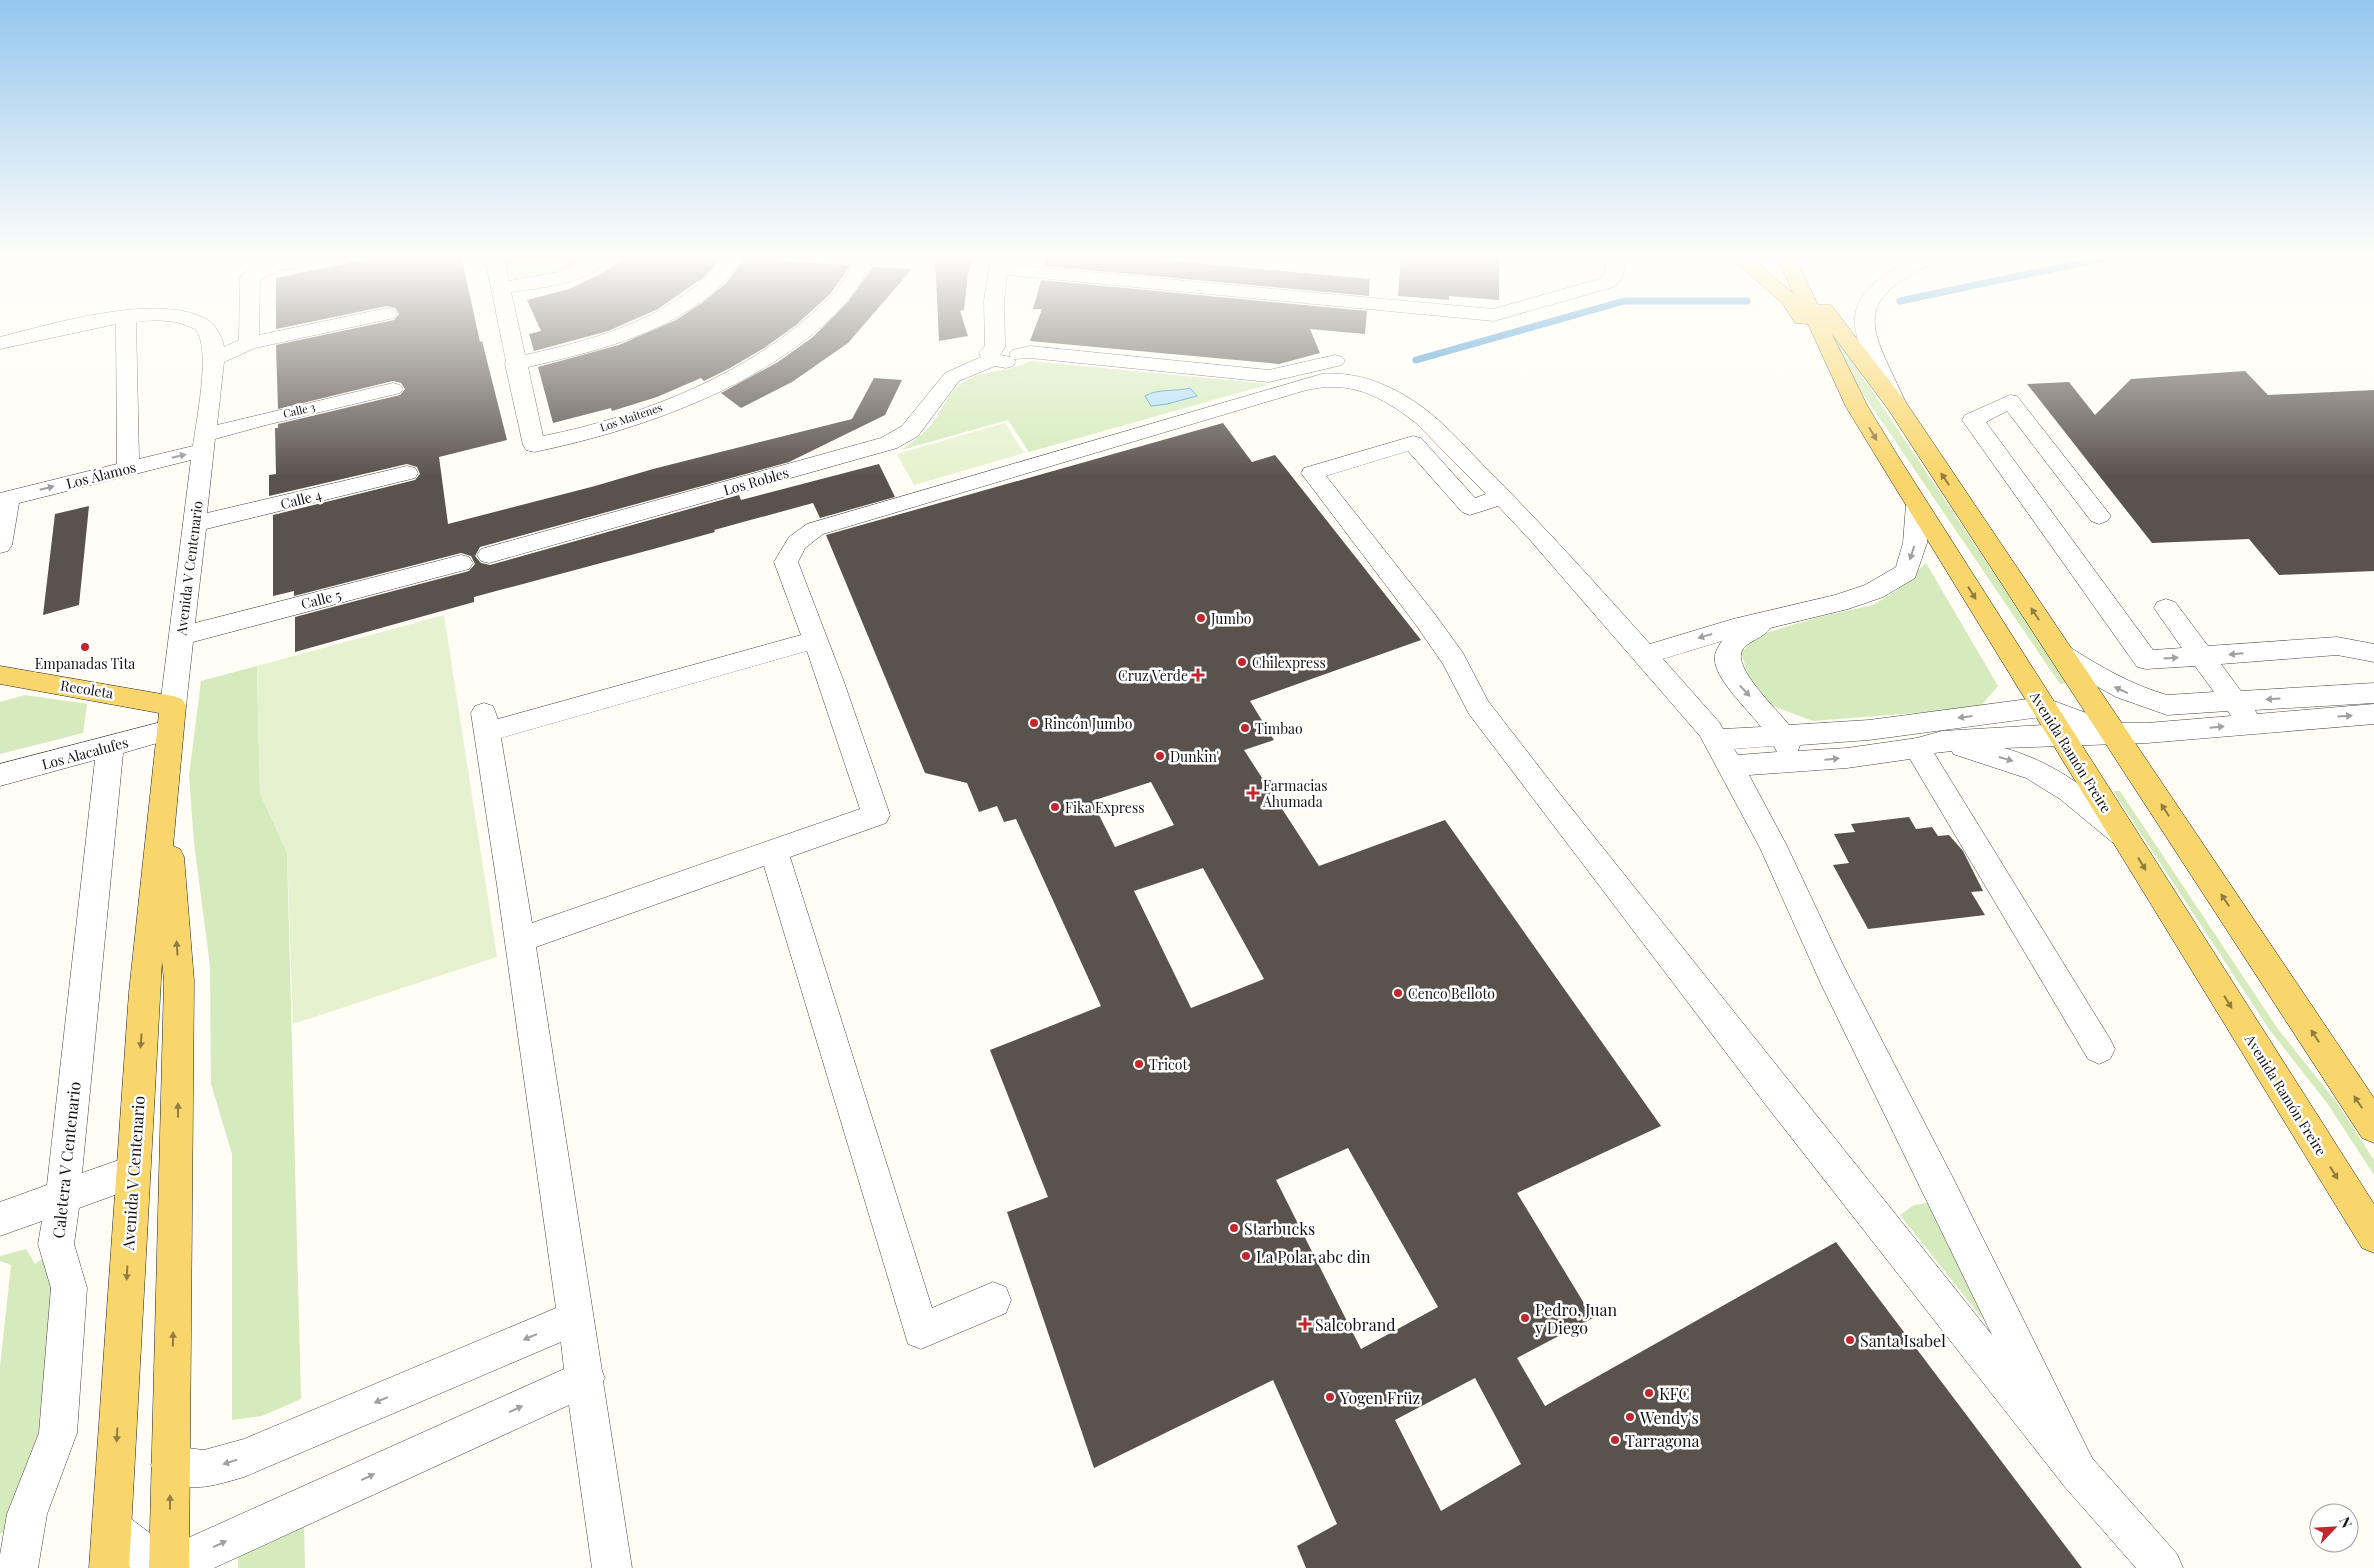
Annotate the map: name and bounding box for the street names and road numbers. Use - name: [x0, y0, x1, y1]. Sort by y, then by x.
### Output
- street label: Calle 3: [281, 399, 317, 421]
- street label: Los Maitenes: [598, 399, 664, 435]
- street label: Los Álamos: [64, 457, 138, 493]
- street label: Los Robles: [721, 463, 791, 499]
- street label: Calle 4: [278, 485, 324, 513]
- street label: Avenida V Centenario: [171, 499, 207, 637]
- street label: Calle 5: [299, 585, 343, 613]
- street label: Recoleta: [59, 675, 115, 703]
- street label: Avenida Ramón Freire: [2025, 687, 2116, 816]
- street label: Los Alacalufes: [40, 732, 130, 774]
- street label: Avenida Ramón Freire: [2240, 1030, 2331, 1159]
- street label: Caletera V Centenario: [47, 1080, 85, 1239]
- street label: Avenida V Centenario: [117, 1095, 149, 1252]

